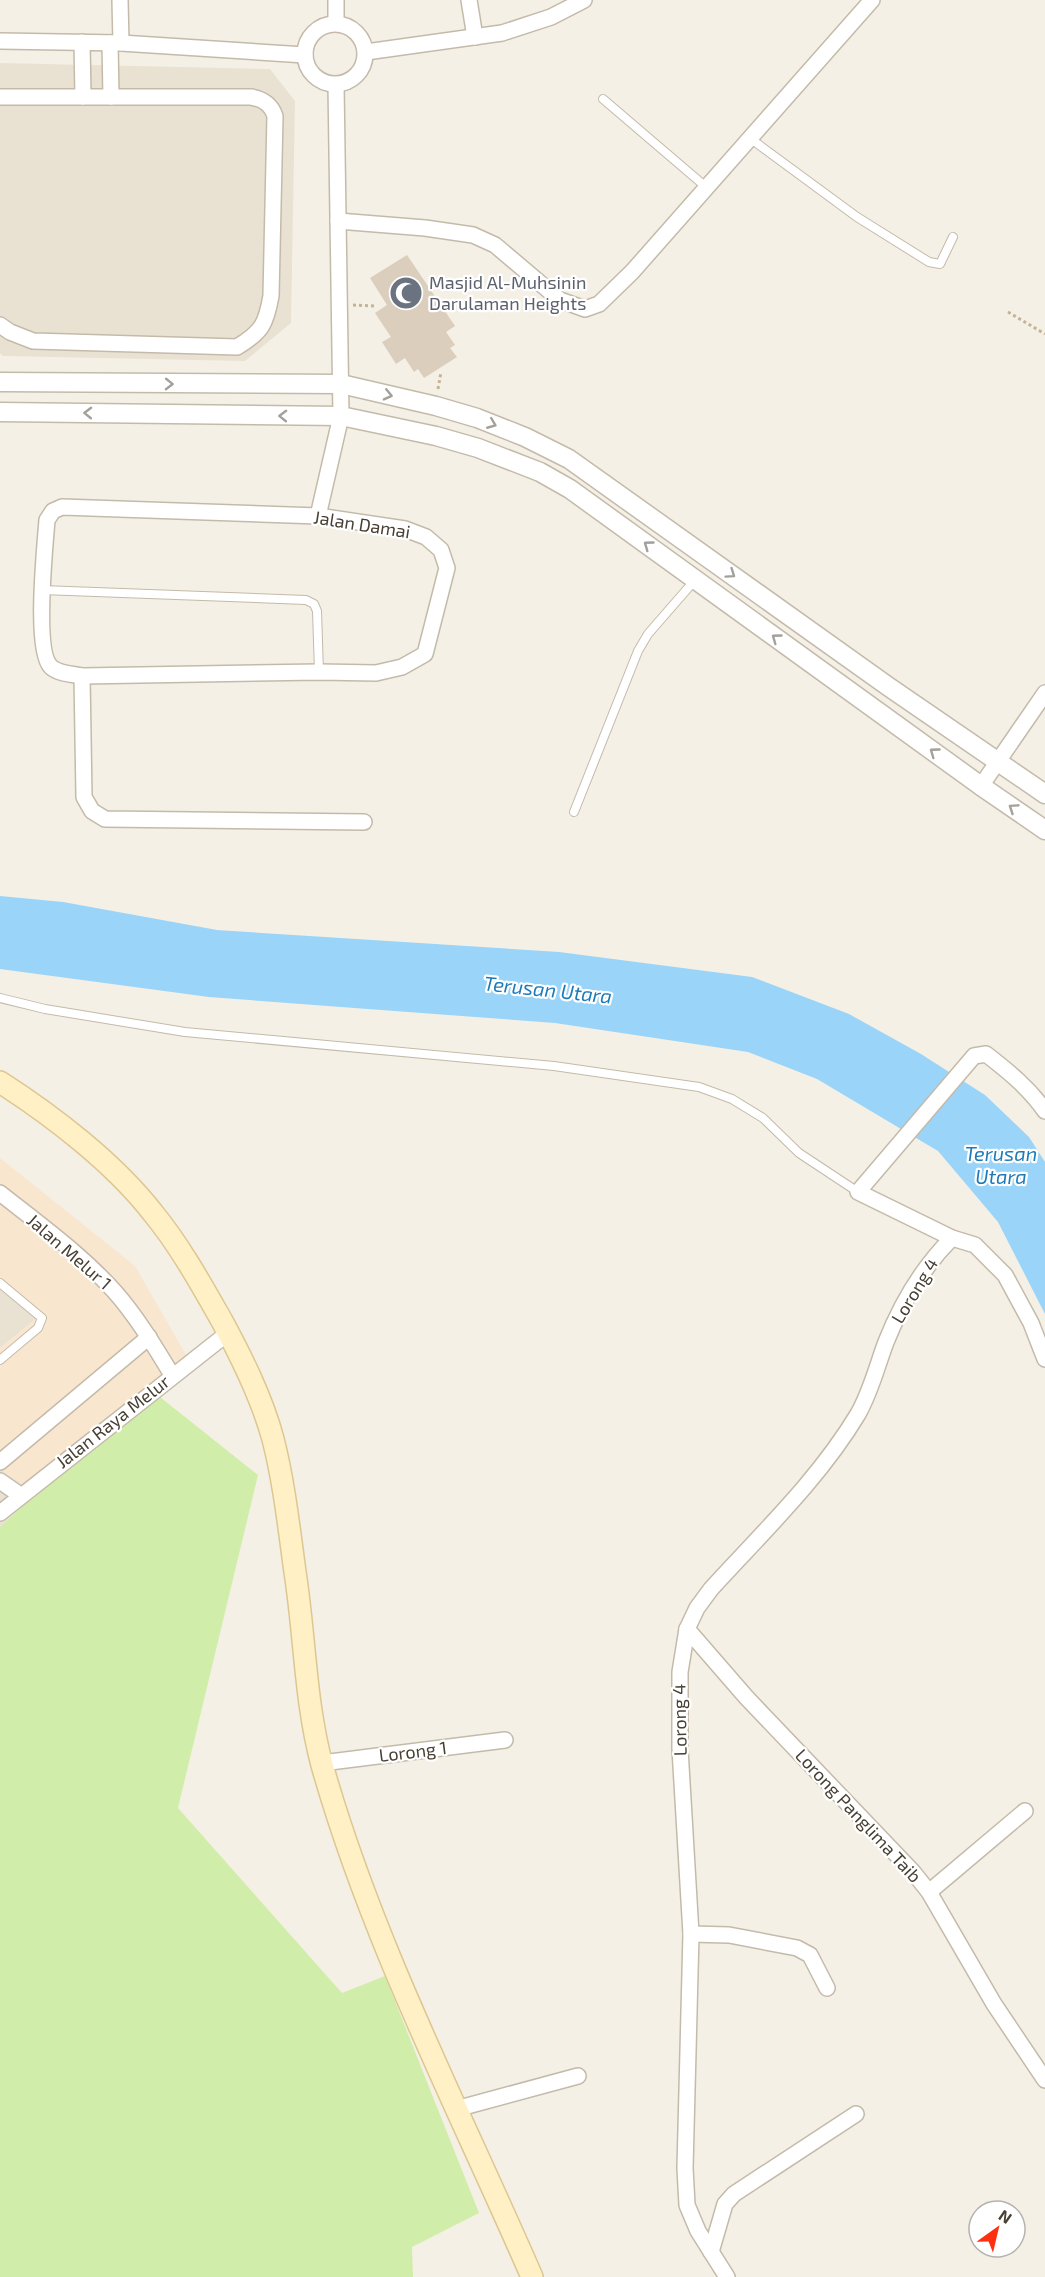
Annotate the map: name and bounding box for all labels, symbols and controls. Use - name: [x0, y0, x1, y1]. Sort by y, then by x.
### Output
- place label: Masjid Al-Muhsinin Darulaman Heights: [429, 271, 586, 314]
- mosque icon: Masjid Al-Muhsinin Darulaman Heights: [388, 275, 424, 311]
- one-way arrow: [165, 378, 174, 390]
- one-way arrow: [383, 387, 393, 400]
- one-way arrow: [83, 407, 92, 419]
- one-way arrow: [278, 410, 287, 422]
- one-way arrow: [486, 416, 496, 429]
- street label: Jalan Damai: [312, 506, 412, 543]
- one-way arrow: [644, 541, 655, 552]
- one-way arrow: [724, 567, 735, 578]
- one-way arrow: [772, 634, 783, 645]
- one-way arrow: [930, 748, 941, 759]
- one-way arrow: [1009, 804, 1020, 815]
- water label: Terusan Utara: [483, 970, 613, 1008]
- water label: Terusan Utara: [965, 1141, 1037, 1188]
- street label: Jalan Melur 1: [23, 1209, 116, 1294]
- street label: Lorong 4: [886, 1254, 942, 1327]
- street label: Jalan Raya Melur: [51, 1370, 174, 1472]
- street label: Lorong 4: [667, 1684, 691, 1756]
- street label: Lorong 1: [378, 1736, 448, 1766]
- street label: Lorong Panglima Taib: [791, 1744, 926, 1887]
- north arrow: [967, 2199, 1027, 2259]
- text: N: [996, 2205, 1016, 2227]

